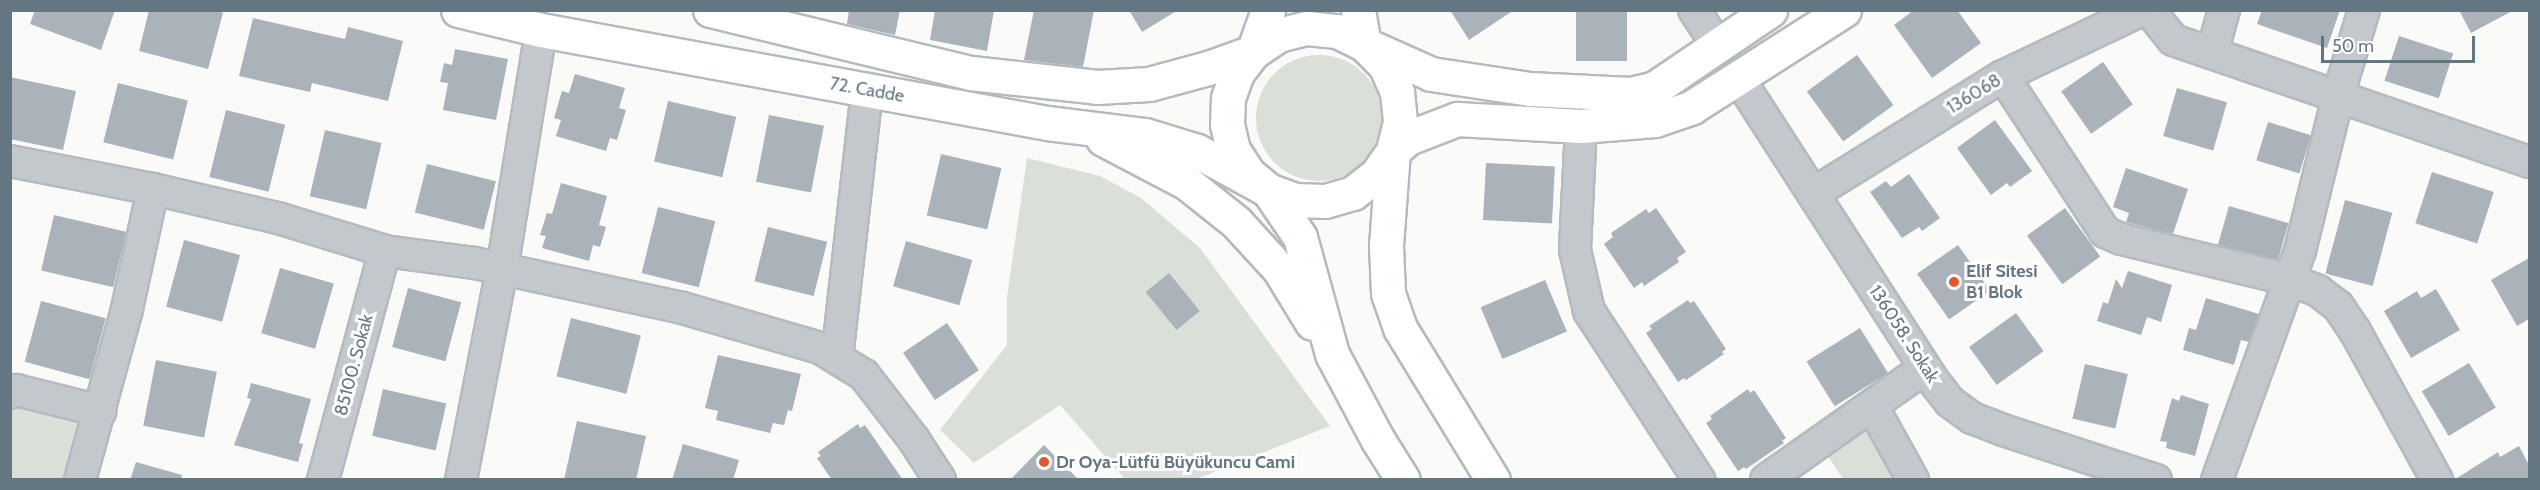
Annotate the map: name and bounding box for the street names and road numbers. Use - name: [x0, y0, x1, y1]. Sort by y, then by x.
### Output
- street label: 136068: [1943, 69, 2005, 119]
- street label: 72. Cadde: [828, 73, 906, 107]
- street label: 136058. Sokak: [1864, 281, 1944, 387]
- street label: 85100. Sokak: [330, 312, 378, 418]

